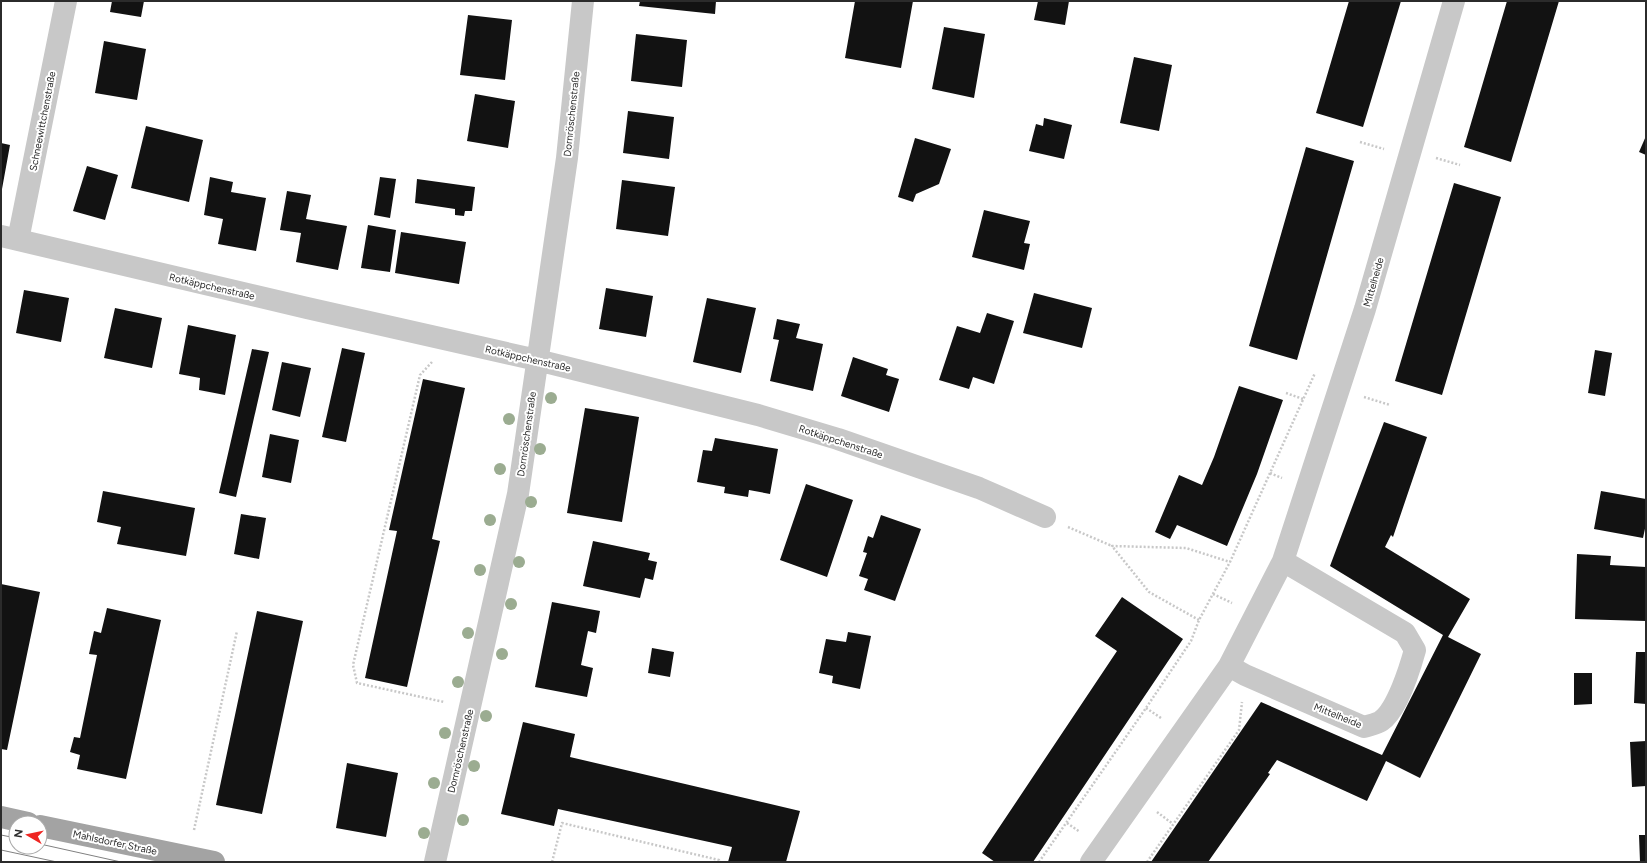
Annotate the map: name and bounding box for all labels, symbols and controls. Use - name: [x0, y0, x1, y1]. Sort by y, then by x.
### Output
- street label: Schneewittchenstraße: [26, 70, 59, 172]
- street label: Dornröschenstraße: [561, 70, 582, 157]
- street label: Mittelheide: [1360, 255, 1387, 308]
- street label: Rotkäppchenstraße: [168, 270, 257, 303]
- street label: Rotkäppchenstraße: [484, 342, 573, 375]
- street label: Dornröschenstraße: [514, 390, 539, 477]
- street label: Rotkäppchenstraße: [797, 422, 885, 461]
- street label: Mittelheide: [1312, 700, 1364, 731]
- street label: Dornröschenstraße: [445, 707, 477, 794]
- north arrow: [8, 815, 48, 855]
- street label: Mahlsdorfer Straße: [72, 827, 159, 858]
- text: N: [12, 828, 26, 839]

